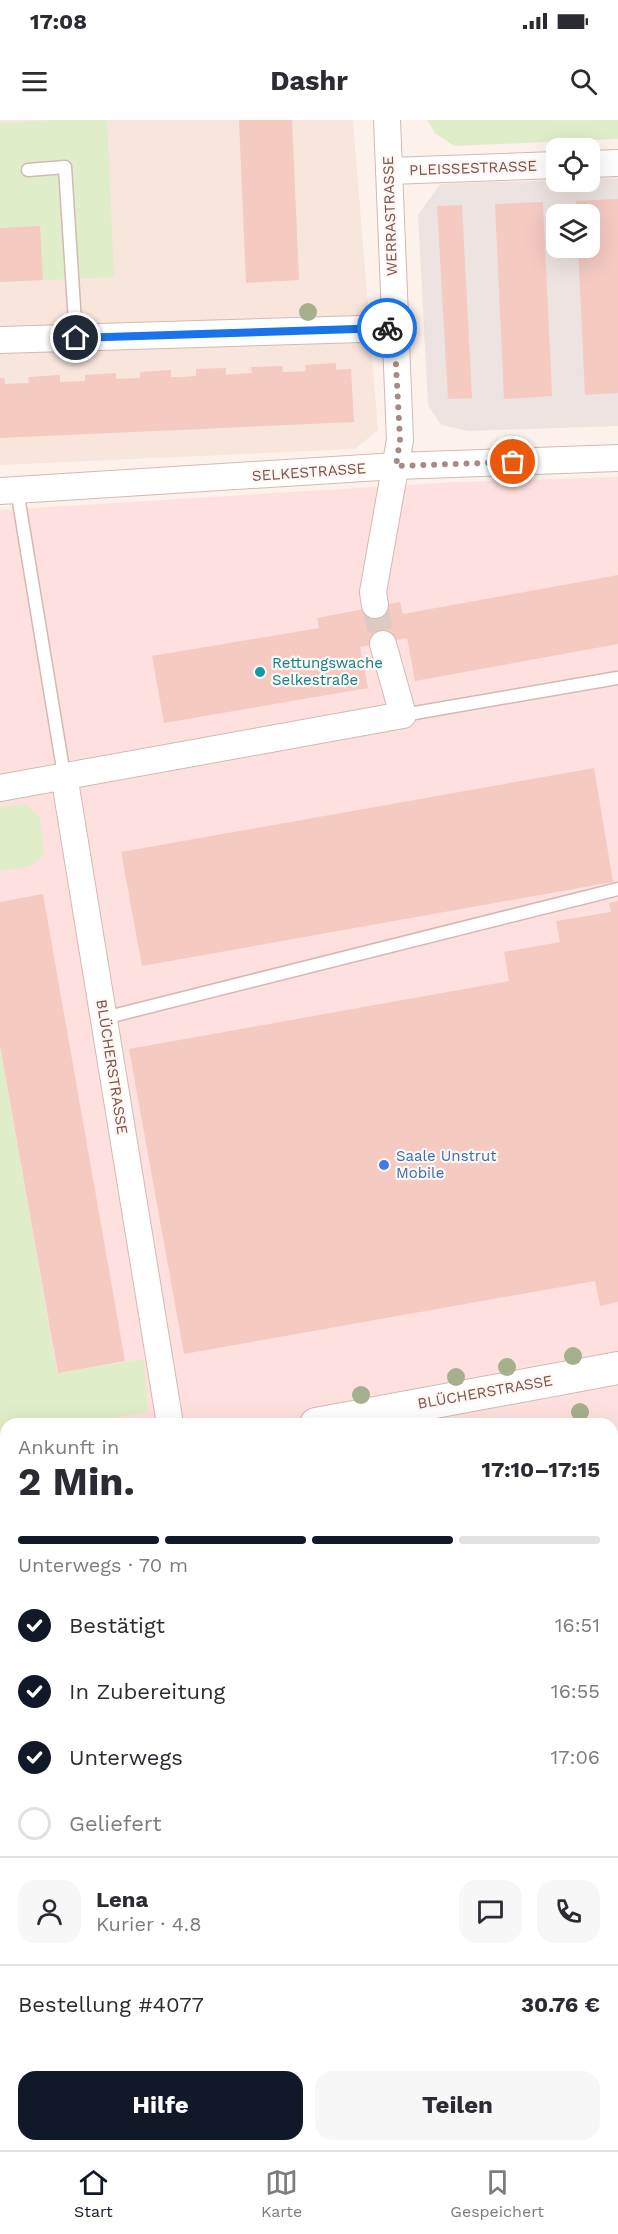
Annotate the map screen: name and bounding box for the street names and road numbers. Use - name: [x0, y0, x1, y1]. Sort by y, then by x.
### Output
- street label: WERRASTRASSE: [379, 155, 401, 277]
- street label: PLEISSESTRASSE: [409, 157, 537, 179]
- street label: SELKESTRASSE: [251, 459, 367, 485]
- street label: BLÜCHERSTRASSE: [92, 998, 132, 1136]
- street label: BLÜCHERSTRASSE: [416, 1371, 554, 1413]

